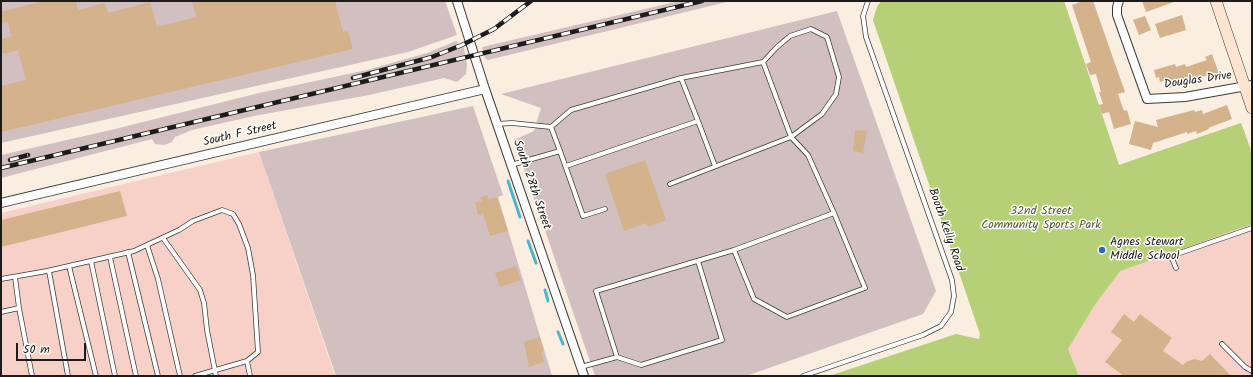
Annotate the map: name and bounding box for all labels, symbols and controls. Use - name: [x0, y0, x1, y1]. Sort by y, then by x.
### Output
- street label: Douglas Drive: [1163, 69, 1233, 93]
- street label: South F Street: [202, 120, 278, 150]
- street label: South 28th Street: [509, 138, 553, 232]
- street label: Booth Kelly Road: [924, 186, 966, 274]
- park label: 32nd Street Community Sports Park: [981, 205, 1101, 233]
- place label: Agnes Stewart Middle School: [1110, 236, 1183, 264]
- marker: Agnes Stewart Middle School: [1097, 245, 1107, 255]
- scale bar: [18, 335, 88, 361]
- text: 50 m: [23, 340, 50, 359]

